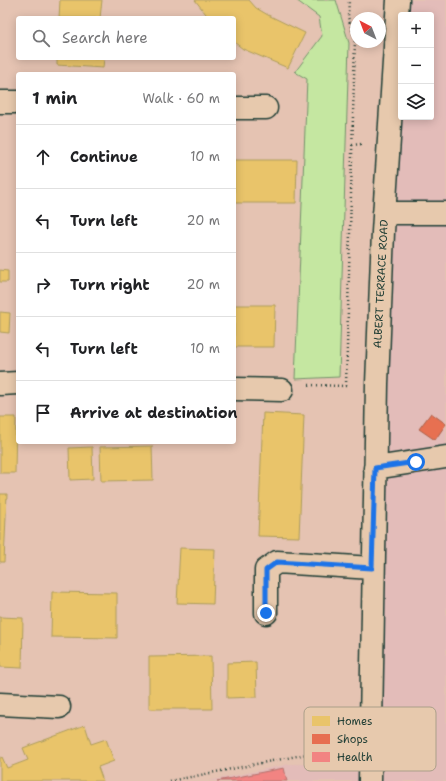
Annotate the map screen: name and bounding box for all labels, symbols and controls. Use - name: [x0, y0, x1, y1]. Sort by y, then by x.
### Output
- north arrow: [350, 12, 386, 48]
- map controls: [398, 12, 434, 120]
- button: +: [398, 12, 434, 48]
- search box: [16, 16, 236, 60]
- icon: search: [30, 27, 52, 49]
- text: Search here: [62, 28, 148, 48]
- button: −: [398, 48, 434, 84]
- button: layers: [398, 84, 434, 120]
- text: 1 min: [32, 87, 77, 109]
- text: Walk · 60 m: [143, 90, 220, 107]
- icon: ahead: [32, 146, 54, 168]
- text: Continue: [70, 147, 138, 167]
- text: 10 m: [190, 148, 220, 165]
- icon: left: [32, 210, 54, 232]
- text: Turn left: [70, 211, 138, 231]
- text: 20 m: [187, 212, 220, 229]
- street label: ALBERT TERRACE ROAD: [370, 219, 392, 349]
- icon: right: [32, 274, 54, 296]
- text: Turn right: [70, 275, 150, 295]
- text: 20 m: [187, 276, 220, 293]
- icon: left: [32, 338, 54, 360]
- text: Turn left: [70, 339, 138, 359]
- text: 10 m: [190, 340, 220, 357]
- icon: arrive: [32, 402, 54, 424]
- text: Arrive at destination: [70, 403, 238, 423]
- route start: [407, 453, 425, 471]
- route end: [257, 604, 275, 622]
- legend: [304, 707, 436, 771]
- text: Homes: [337, 714, 373, 729]
- text: Shops: [337, 732, 368, 747]
- text: Health: [337, 750, 373, 765]

